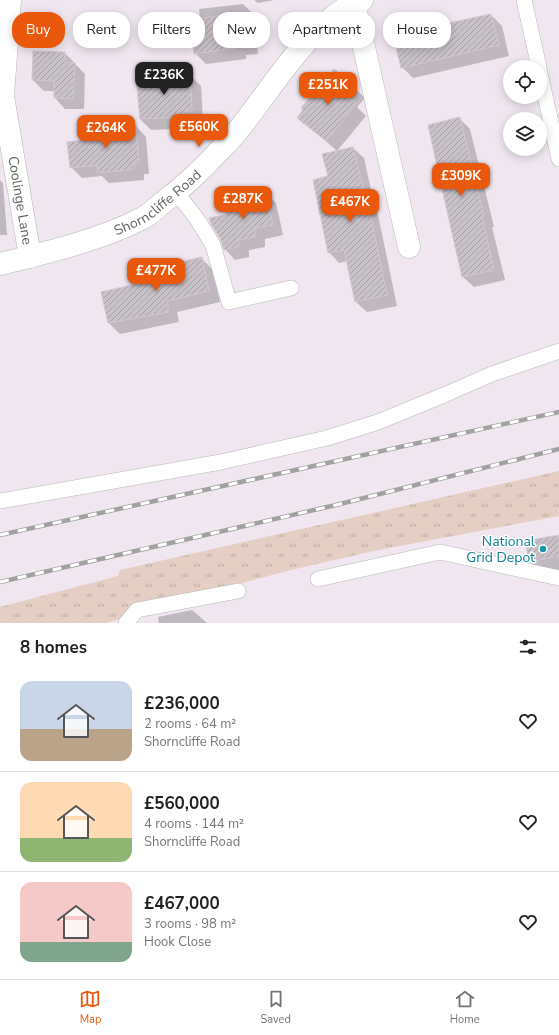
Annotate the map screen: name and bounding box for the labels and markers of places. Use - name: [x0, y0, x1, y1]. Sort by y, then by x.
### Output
- pin: £236K: [136, 62, 192, 96]
- pin: £251K: [300, 72, 356, 106]
- pin: £560K: [171, 114, 227, 148]
- pin: £264K: [78, 115, 134, 149]
- pin: £309K: [433, 163, 489, 197]
- pin: £287K: [215, 186, 271, 220]
- pin: £467K: [322, 189, 378, 223]
- pin: £477K: [128, 258, 184, 292]
- place label: National Grid Depot: [466, 532, 536, 567]
- marker: National Grid Depot: [538, 544, 548, 554]

